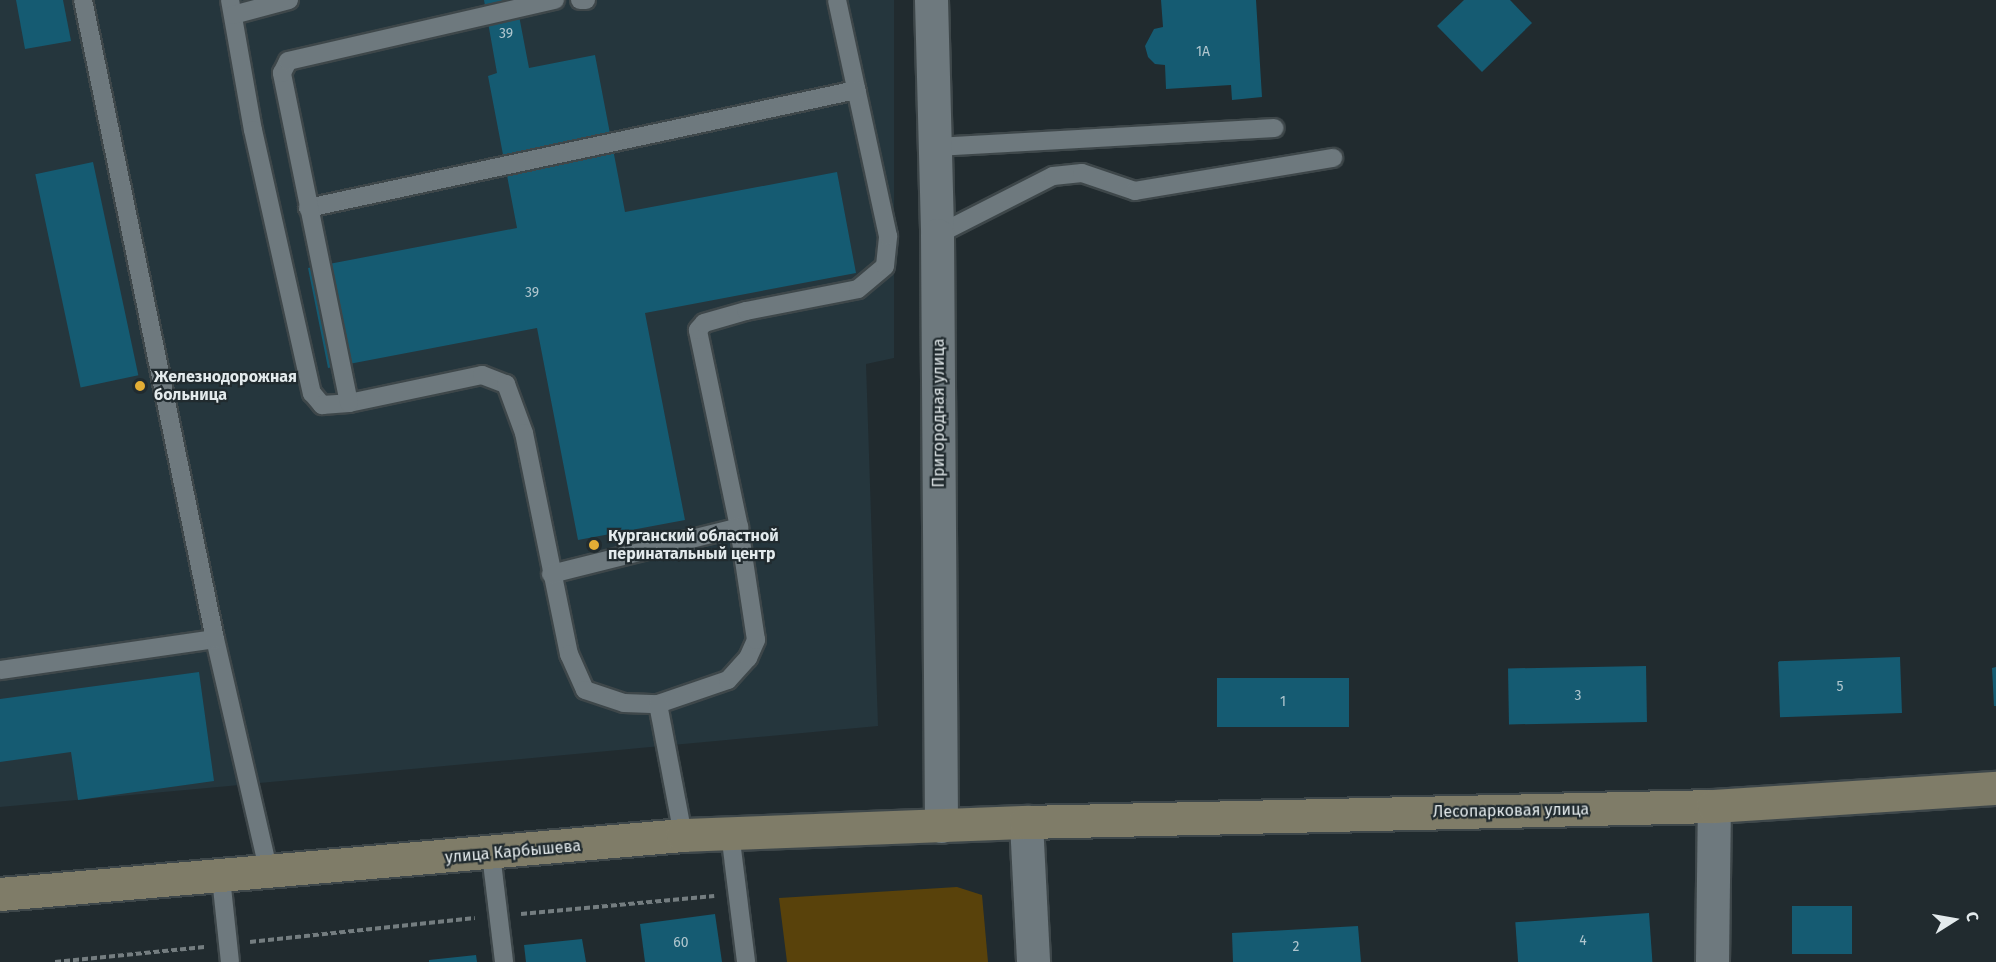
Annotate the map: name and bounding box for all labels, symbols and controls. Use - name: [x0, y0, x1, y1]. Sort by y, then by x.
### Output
- house number: 39: [499, 26, 513, 42]
- house number: 1А: [1196, 44, 1210, 60]
- house number: 39: [525, 285, 539, 301]
- street label: Пригородная улица: [929, 338, 949, 488]
- place label: Железнодорожная больница: [154, 367, 297, 405]
- marker: Железнодорожная больница: [131, 377, 149, 395]
- place label: Курганский областной перинатальный центр: [608, 526, 779, 564]
- marker: Курганский областной перинатальный центр: [585, 536, 603, 554]
- house number: 5: [1836, 679, 1844, 695]
- house number: 3: [1575, 688, 1581, 704]
- house number: 1: [1280, 694, 1286, 710]
- street label: Лесопарковая улица: [1433, 800, 1589, 822]
- street label: улица Карбышева: [444, 836, 582, 868]
- north arrow: [1924, 890, 1984, 950]
- text: С: [1962, 910, 1982, 923]
- house number: 4: [1579, 933, 1587, 949]
- house number: 60: [673, 935, 689, 951]
- house number: 2: [1293, 939, 1299, 955]

